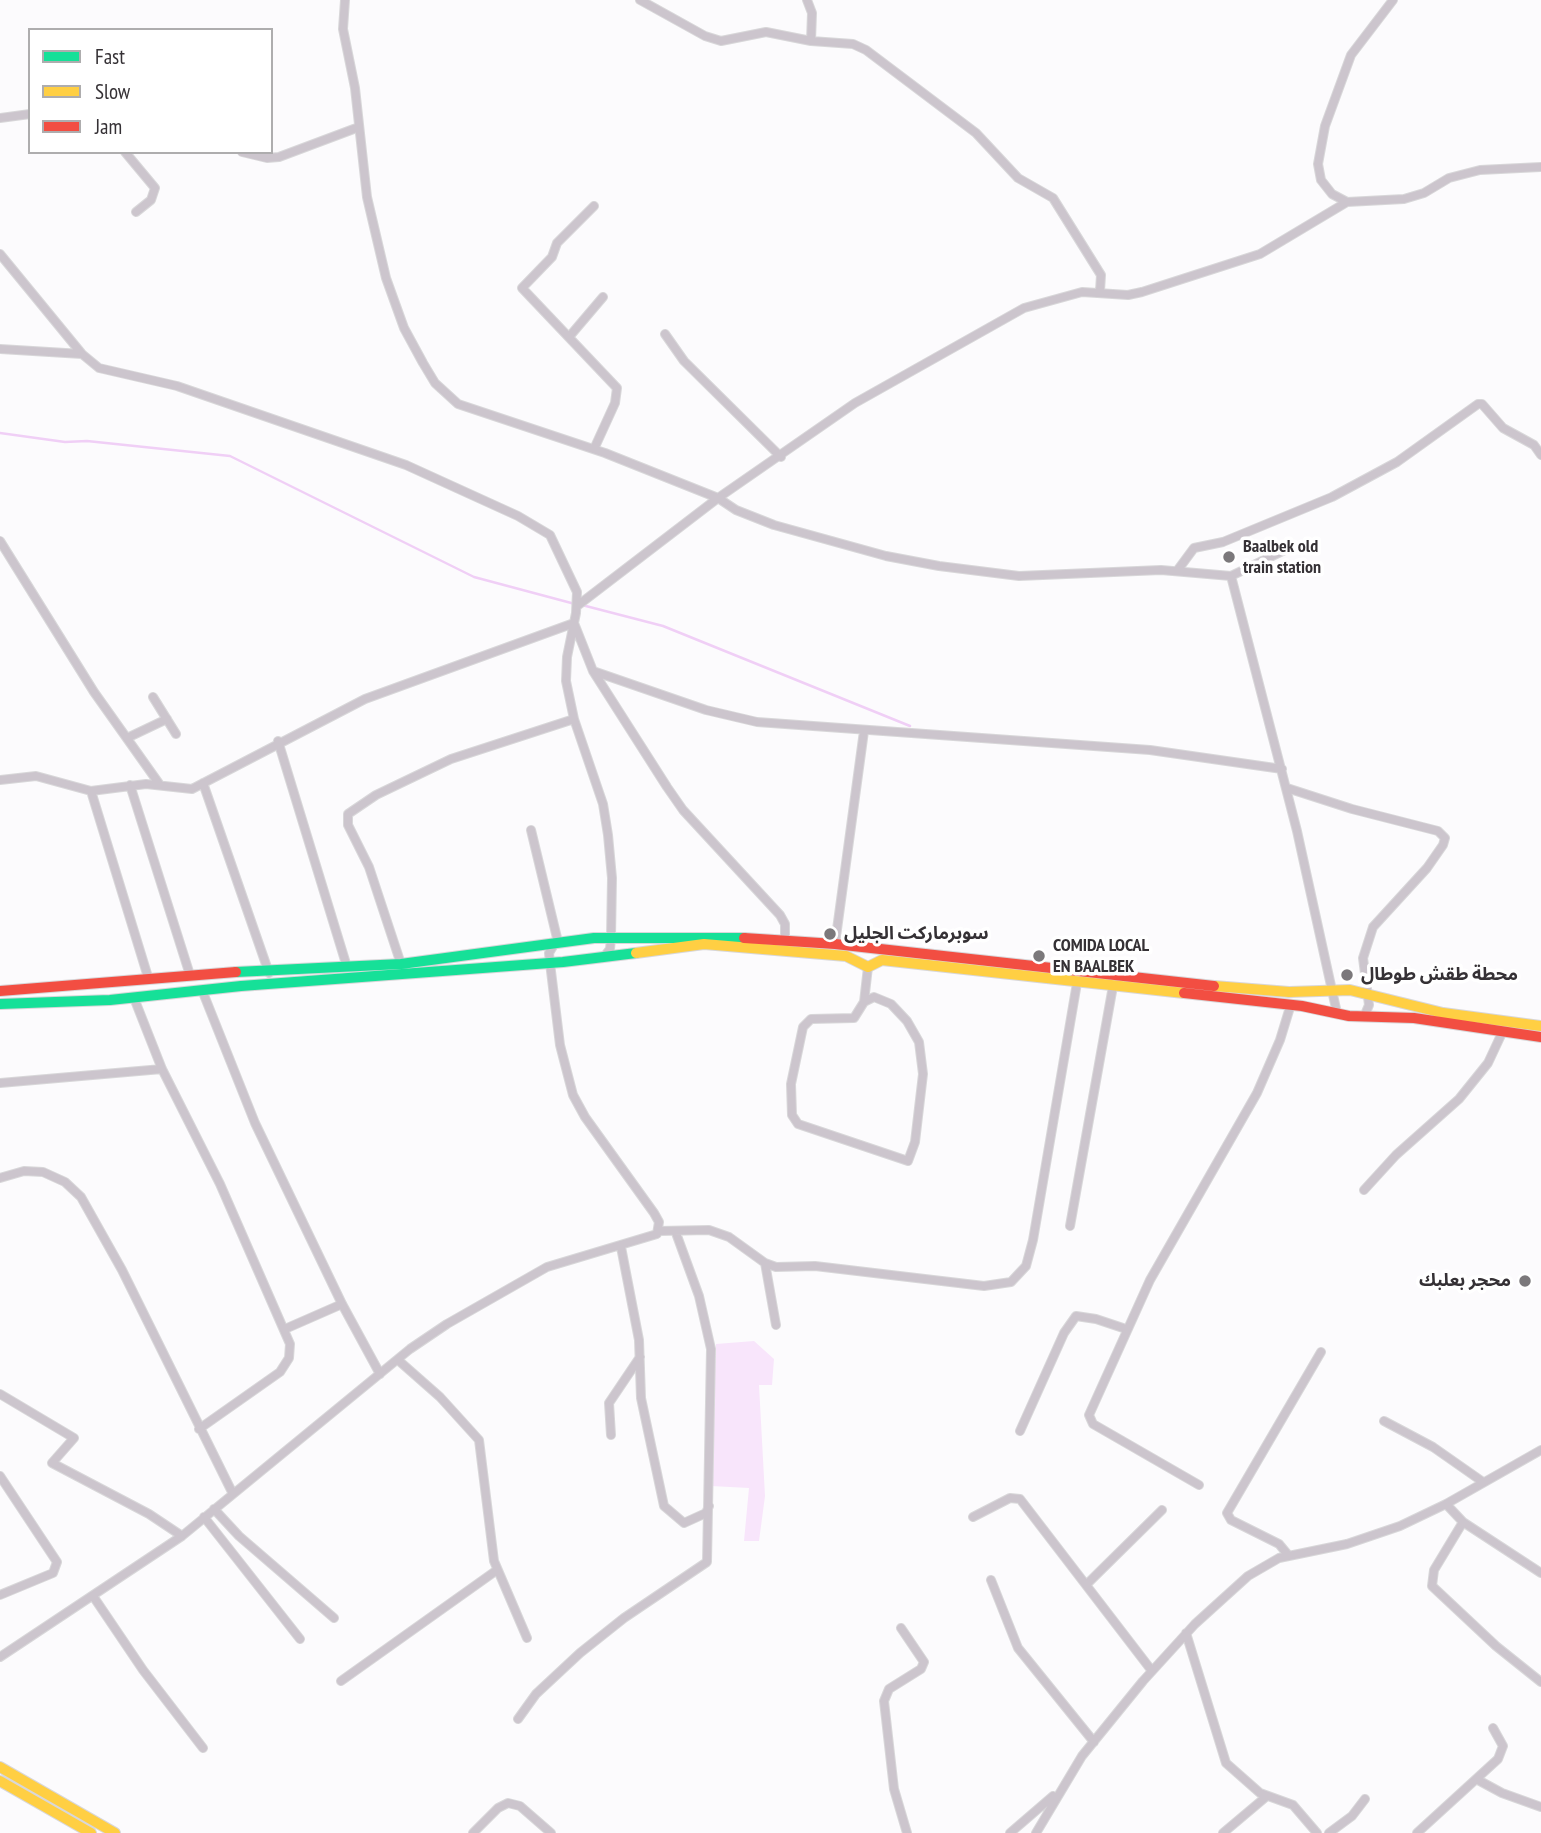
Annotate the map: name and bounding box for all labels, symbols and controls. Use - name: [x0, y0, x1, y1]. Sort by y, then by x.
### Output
- legend: [28, 28, 273, 154]
- text: Fast: [95, 43, 125, 70]
- text: Slow: [95, 78, 130, 105]
- text: Jam: [95, 113, 122, 140]
- place label: Baalbek old train station: [1243, 536, 1321, 578]
- marker: Baalbek old train station: [1221, 549, 1237, 565]
- place label: سوبرماركت الجليل: [844, 923, 989, 945]
- marker: سوبرماركت الجليل: [822, 926, 838, 942]
- place label: COMIDA LOCAL EN BAALBEK: [1053, 935, 1149, 978]
- marker: COMIDA LOCAL EN BAALBEK: [1031, 948, 1047, 964]
- place label: محطة طقش طوطال: [1361, 964, 1518, 986]
- marker: محطة طقش طوطال: [1339, 967, 1355, 983]
- place label: محجر بعلبك: [1419, 1270, 1511, 1292]
- marker: محجر بعلبك: [1517, 1273, 1533, 1289]

